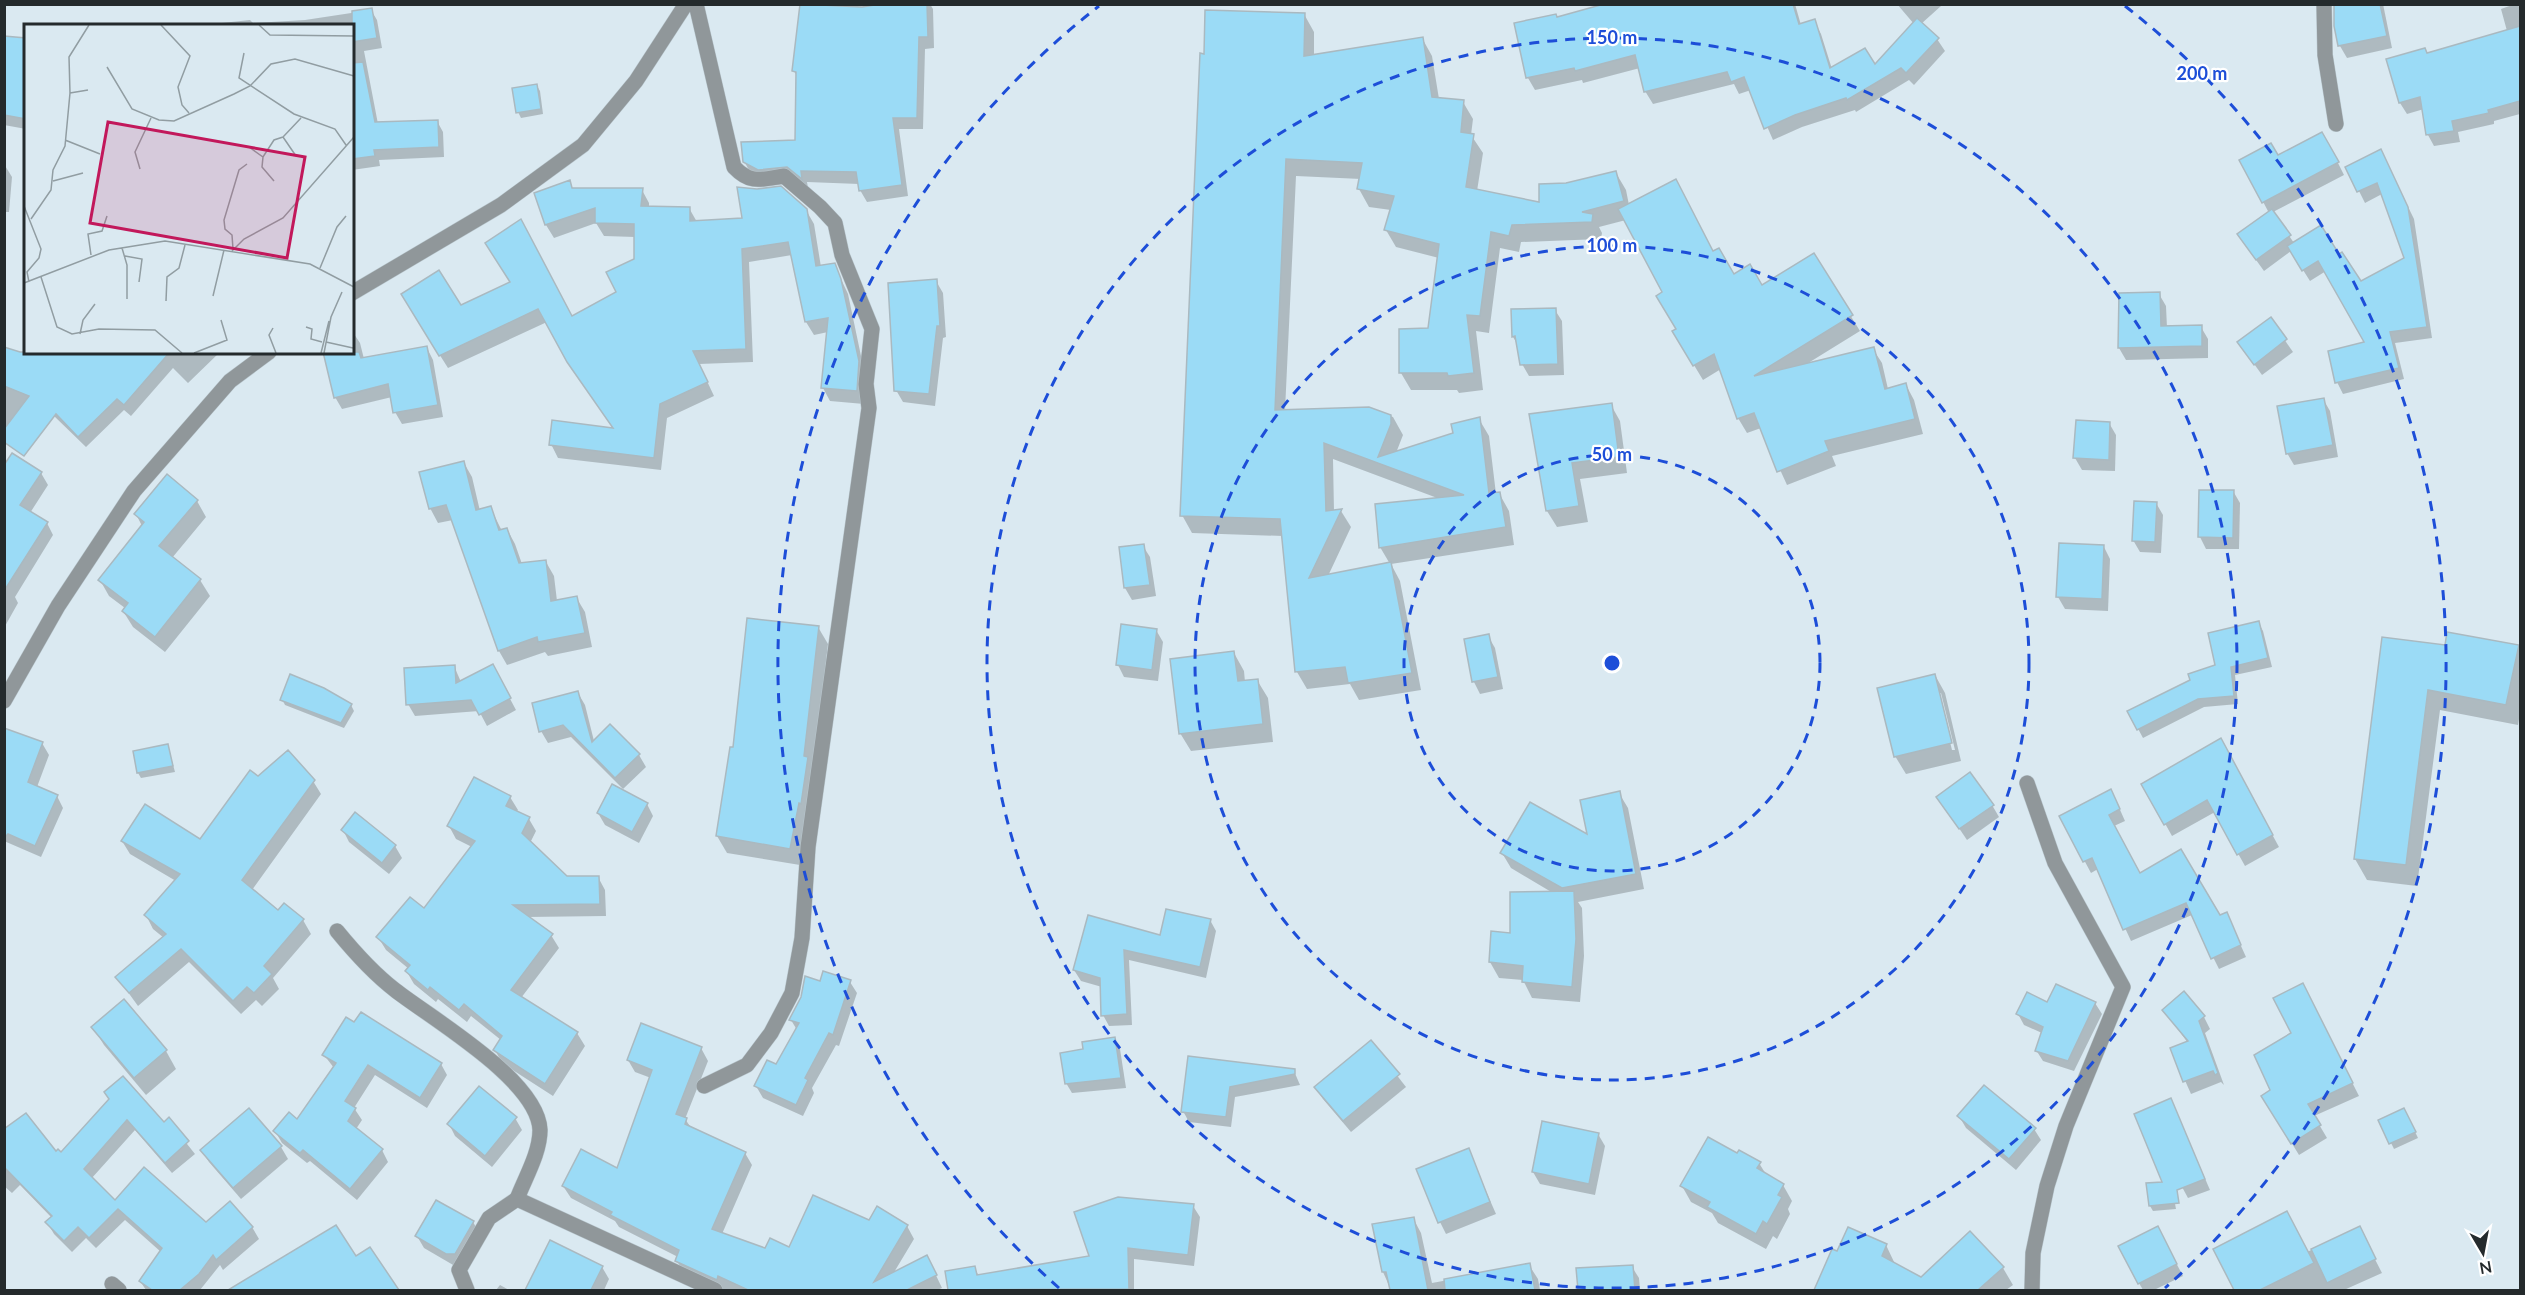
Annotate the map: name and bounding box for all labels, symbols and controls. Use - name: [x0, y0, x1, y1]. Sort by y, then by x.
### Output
- inset map: [24, 24, 354, 354]
- text: 150 m: [1587, 26, 1637, 48]
- text: 200 m: [2177, 62, 2227, 84]
- text: 100 m: [1587, 234, 1637, 256]
- text: 50 m: [1592, 443, 1632, 465]
- centre of rings: [1602, 653, 1622, 673]
- north arrow: [2453, 1223, 2513, 1283]
- text: N: [2478, 1258, 2493, 1279]

